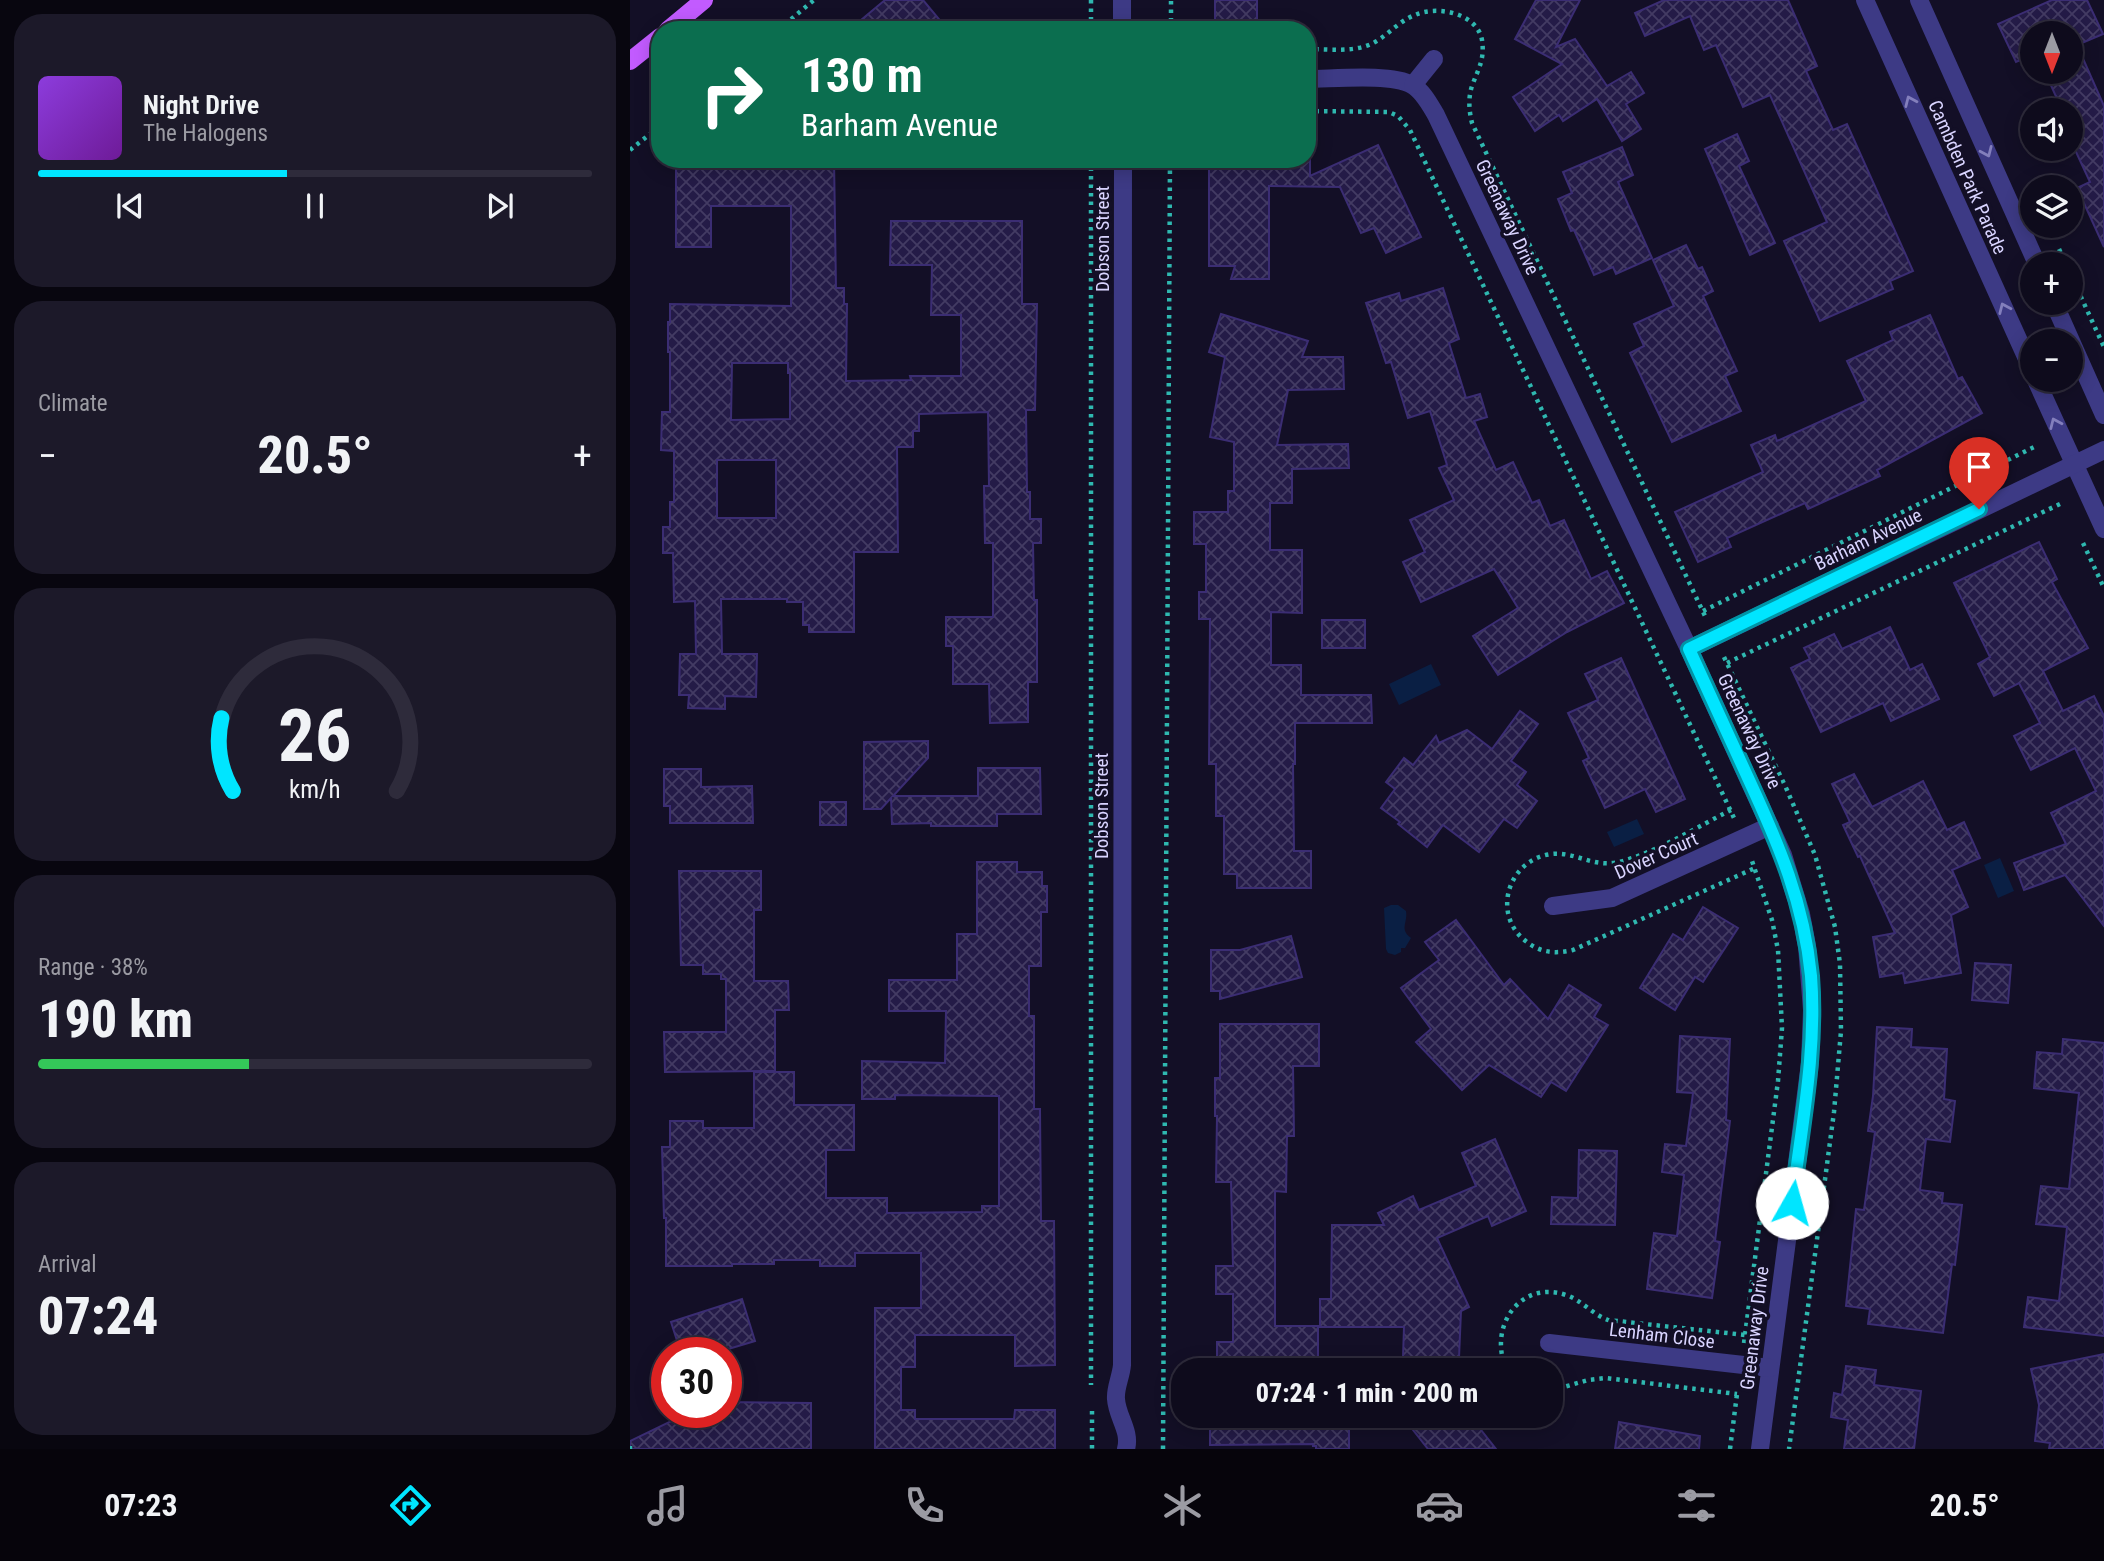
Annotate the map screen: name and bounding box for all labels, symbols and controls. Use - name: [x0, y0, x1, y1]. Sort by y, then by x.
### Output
- north arrow: [2020, 21, 2082, 84]
- map controls: [2020, 21, 2083, 392]
- text: 130 m: [801, 47, 923, 104]
- icon: right: [686, 49, 777, 140]
- text: Night Drive: [143, 90, 259, 120]
- one-way arrow: [1904, 96, 1918, 108]
- street label: Cambden Park Parade: [1923, 97, 2012, 258]
- button: sound: [2020, 98, 2083, 161]
- text: Barham Avenue: [801, 106, 998, 144]
- text: The Halogens: [143, 120, 268, 147]
- one-way arrow: [1979, 145, 1993, 157]
- street label: Greenaway Drive: [1471, 156, 1544, 279]
- button: layers: [2020, 175, 2083, 238]
- street label: Dobson Street: [1091, 186, 1114, 292]
- icon: previous: [111, 187, 149, 225]
- icon: pause: [296, 187, 334, 225]
- icon: next: [481, 187, 519, 225]
- button: +: [2020, 252, 2083, 315]
- one-way arrow: [1998, 303, 2012, 315]
- button: −: [2020, 329, 2083, 392]
- text: Climate: [38, 390, 108, 417]
- one-way arrow: [2049, 417, 2063, 430]
- text: 20.5°: [257, 425, 373, 486]
- text: −: [38, 434, 57, 478]
- text: +: [573, 434, 592, 478]
- pin: [1949, 437, 2009, 509]
- icon: arrive: [1960, 448, 1998, 486]
- street label: Barham Avenue: [1811, 503, 1926, 575]
- street label: Greenaway Drive: [1713, 670, 1786, 793]
- text: 26: [278, 693, 352, 779]
- street label: Dobson Street: [1090, 753, 1113, 859]
- text: km/h: [289, 774, 341, 803]
- street label: Dover Court: [1611, 827, 1701, 884]
- text: Range · 38%: [38, 954, 148, 981]
- text: 190 km: [38, 989, 193, 1050]
- position arrow: [1755, 1166, 1829, 1240]
- text: Arrival: [38, 1251, 97, 1278]
- street label: Greenaway Drive: [1735, 1265, 1774, 1391]
- text: 07:24: [38, 1286, 158, 1347]
- street label: Lenham Close: [1608, 1318, 1716, 1353]
- speed limit sign: 30: [651, 1337, 742, 1428]
- text: 07:24 · 1 min · 200 m: [1256, 1378, 1478, 1408]
- icon: directions: [386, 1481, 435, 1530]
- icon: music: [643, 1481, 692, 1530]
- icon: phone: [900, 1481, 949, 1530]
- icon: climate: [1158, 1481, 1207, 1530]
- icon: car: [1415, 1481, 1464, 1530]
- icon: filters: [1672, 1481, 1721, 1530]
- text: 07:23: [104, 1486, 178, 1524]
- text: 20.5°: [1930, 1486, 2000, 1524]

